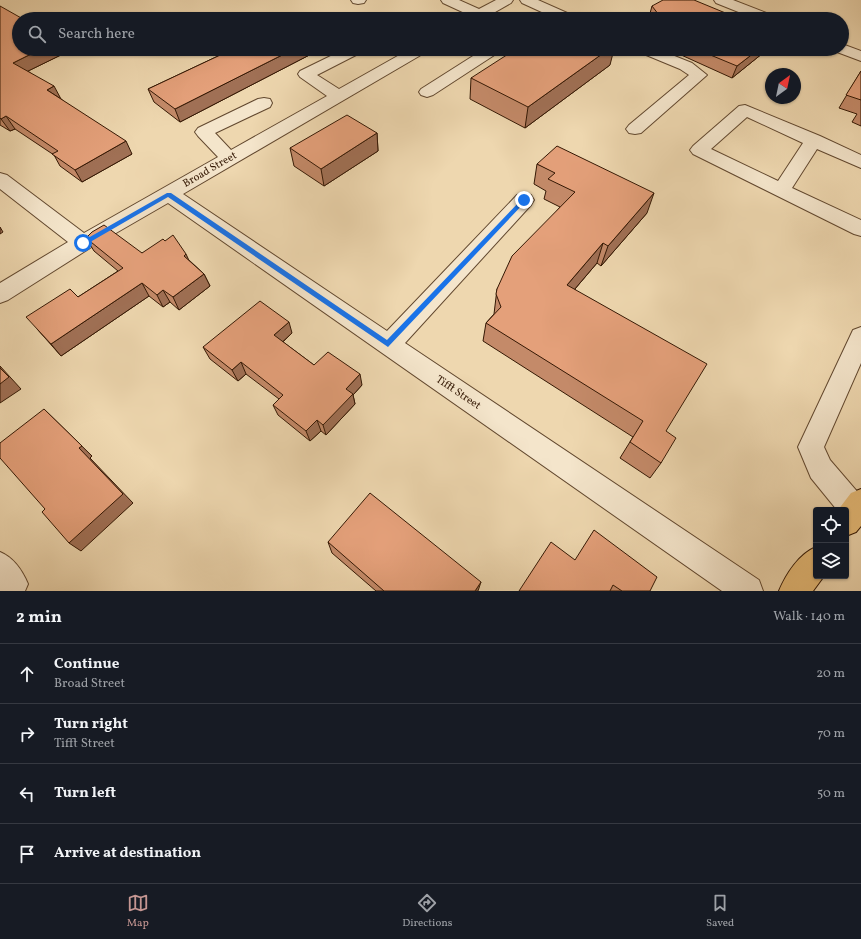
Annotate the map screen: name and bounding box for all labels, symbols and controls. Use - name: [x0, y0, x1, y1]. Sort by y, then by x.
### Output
- search box: [12, 12, 849, 56]
- icon: search: [26, 23, 48, 45]
- text: Search here: [58, 24, 135, 45]
- north arrow: [765, 68, 801, 104]
- street label: Broad Street: [180, 148, 240, 192]
- route end: [515, 191, 533, 209]
- route start: [74, 234, 92, 252]
- street label: Tifft Street: [433, 372, 484, 414]
- map controls: [813, 507, 849, 579]
- button: locate: [813, 507, 849, 543]
- button: layers: [813, 543, 849, 579]
- text: 2 min: [16, 606, 62, 629]
- text: Walk · 140 m: [773, 608, 845, 626]
- text: Continue: [54, 654, 119, 675]
- icon: ahead: [16, 663, 38, 685]
- text: 20 m: [816, 665, 845, 683]
- text: Broad Street: [54, 675, 125, 693]
- text: Turn right: [54, 714, 128, 735]
- icon: right: [16, 723, 38, 745]
- text: 70 m: [817, 725, 845, 743]
- text: Tifft Street: [54, 735, 115, 753]
- icon: left: [16, 783, 38, 805]
- text: Turn left: [54, 783, 116, 804]
- text: 50 m: [817, 785, 845, 803]
- icon: arrive: [16, 843, 38, 865]
- text: Arrive at destination: [54, 843, 201, 864]
- tab: Map: [127, 892, 149, 931]
- tab: Directions: [402, 892, 453, 931]
- tab: Saved: [706, 892, 734, 931]

